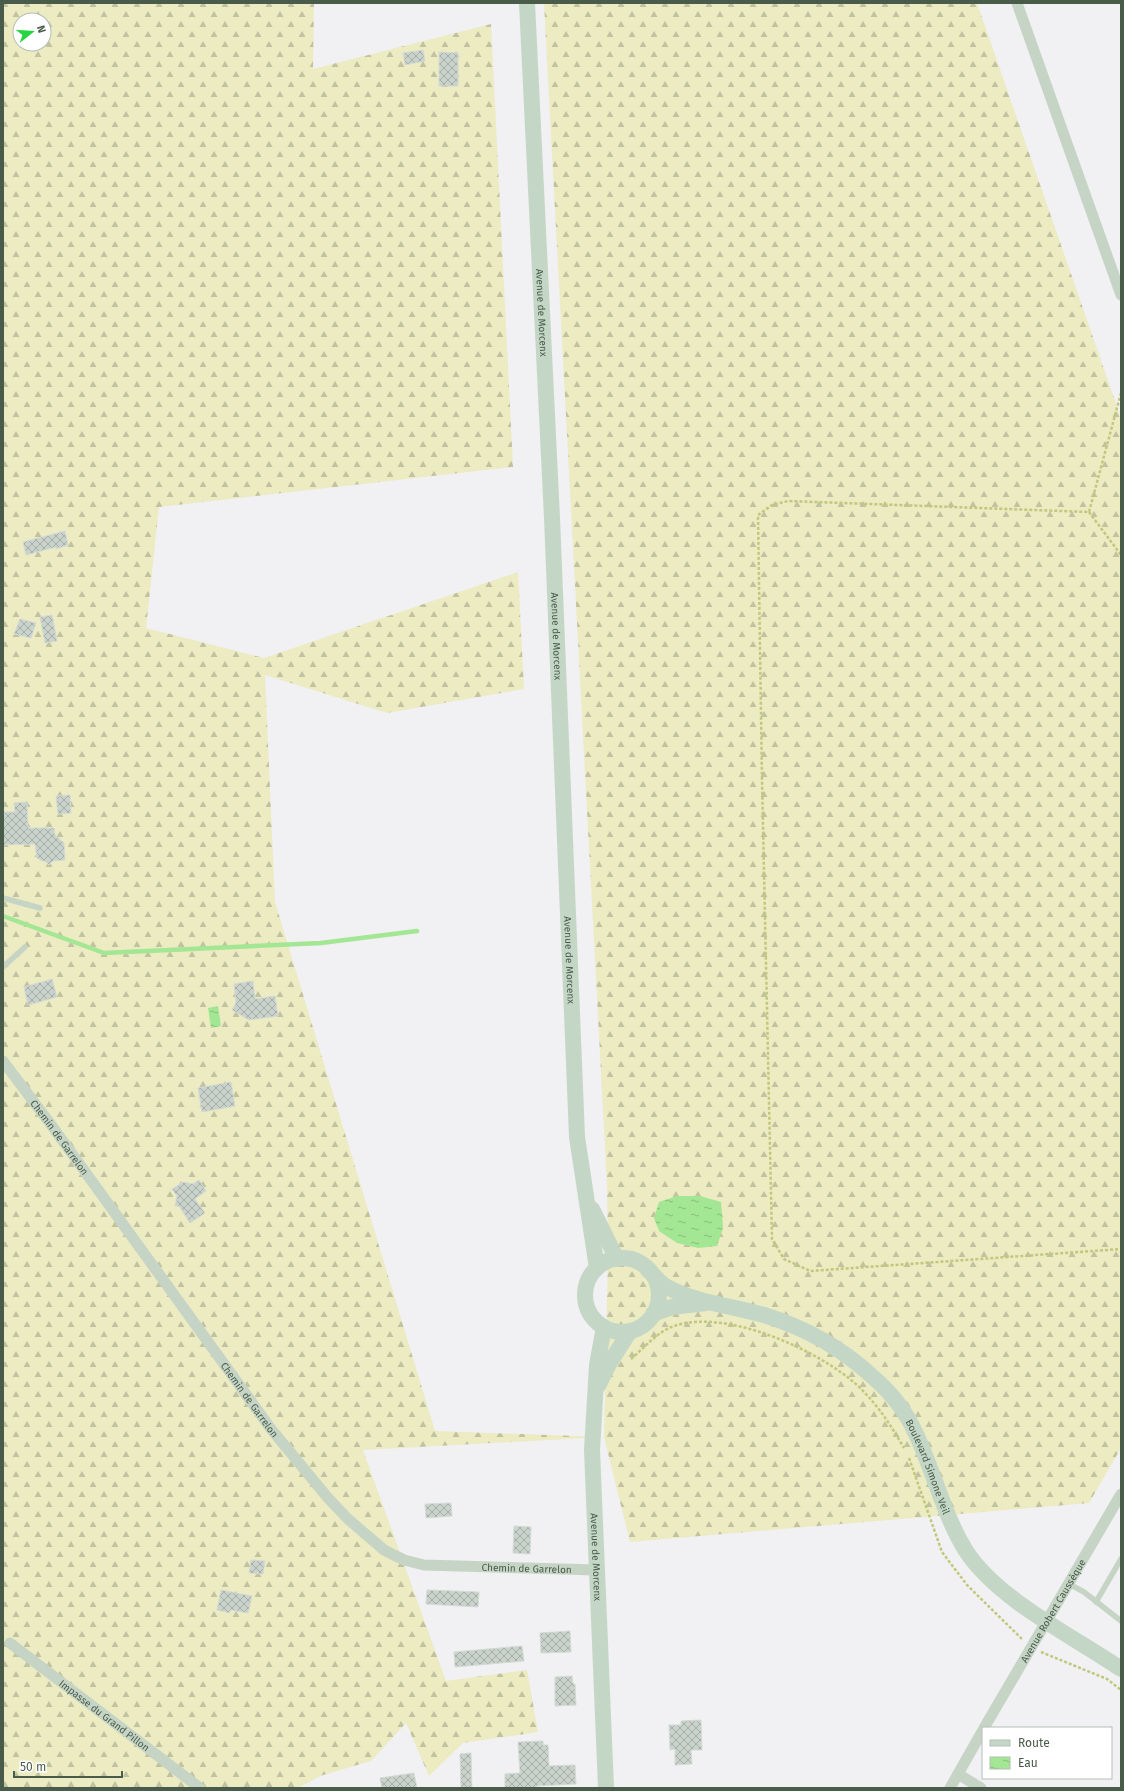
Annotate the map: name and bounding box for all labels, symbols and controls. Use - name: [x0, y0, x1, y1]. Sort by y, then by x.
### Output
- north arrow: [12, 12, 52, 52]
- text: N: [34, 24, 48, 35]
- street label: Avenue de Morcenx: [533, 268, 549, 357]
- street label: Avenue de Morcenx: [548, 592, 564, 681]
- street label: Avenue de Morcenx: [561, 916, 577, 1004]
- street label: Chemin de Garrelon: [27, 1098, 90, 1178]
- street label: Chemin de Garrelon: [218, 1360, 280, 1440]
- street label: Boulevard Simone Veil: [903, 1417, 952, 1516]
- street label: Avenue de Morcenx: [588, 1513, 603, 1601]
- street label: Avenue Robert Caussèque: [1019, 1557, 1089, 1665]
- street label: Chemin de Garrelon: [481, 1562, 572, 1576]
- street label: Impasse du Grand Pillon: [56, 1678, 152, 1754]
- legend: [982, 1727, 1112, 1779]
- text: Route: [1018, 1736, 1050, 1750]
- scale bar: [14, 1753, 122, 1779]
- text: Eau: [1018, 1756, 1038, 1770]
- text: 50 m: [20, 1760, 46, 1774]

